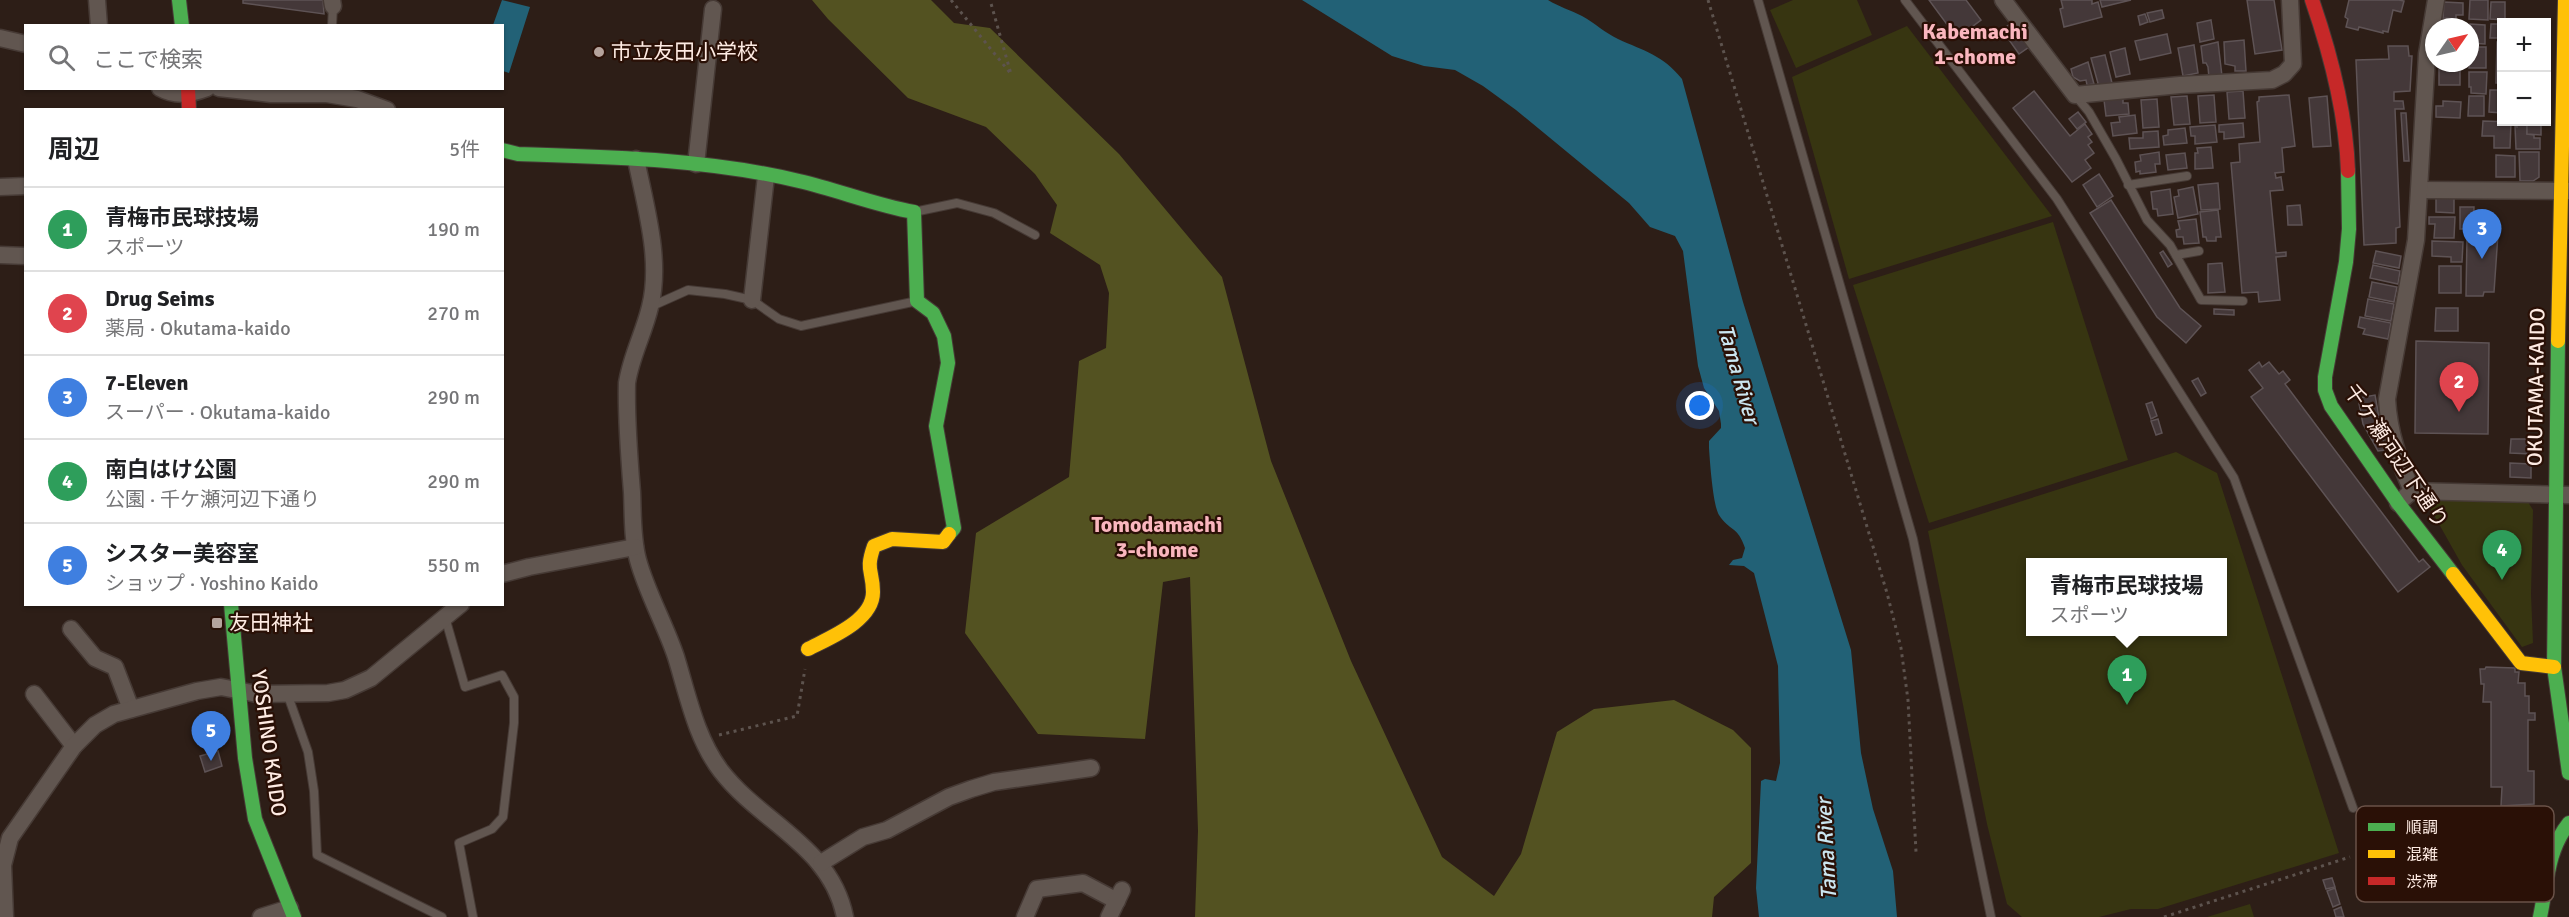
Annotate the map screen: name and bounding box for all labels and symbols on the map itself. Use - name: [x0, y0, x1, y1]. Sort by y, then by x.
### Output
- district label: Kabemachi 1-chome: [1922, 18, 2028, 70]
- north arrow: [2425, 18, 2479, 72]
- place label: 市立友田小学校: [611, 39, 758, 65]
- marker: 市立友田小学校: [592, 45, 606, 59]
- pin: 3: [2462, 210, 2502, 259]
- street label: OKUTAMA-KAIDO: [2522, 308, 2550, 466]
- water label: Tama River: [1712, 321, 1767, 429]
- pin: 2: [2440, 362, 2478, 412]
- street label: 千ケ瀬河辺下通り: [2338, 379, 2454, 533]
- your location: [1685, 391, 1714, 420]
- district label: Tomodamachi 3-chome: [1091, 511, 1223, 563]
- pin: 4: [2482, 530, 2522, 580]
- place label: 友田神社: [229, 610, 313, 636]
- marker: 友田神社: [210, 616, 224, 630]
- pin: 1: [2108, 656, 2146, 705]
- street label: YOSHINO KAIDO: [246, 668, 292, 818]
- pin: 5: [192, 712, 230, 761]
- water label: Tama River: [1810, 795, 1842, 900]
- legend: [2356, 806, 2554, 902]
- text: 順調: [2406, 818, 2438, 838]
- text: 混雑: [2406, 845, 2438, 865]
- text: 渋滞: [2406, 872, 2438, 892]

